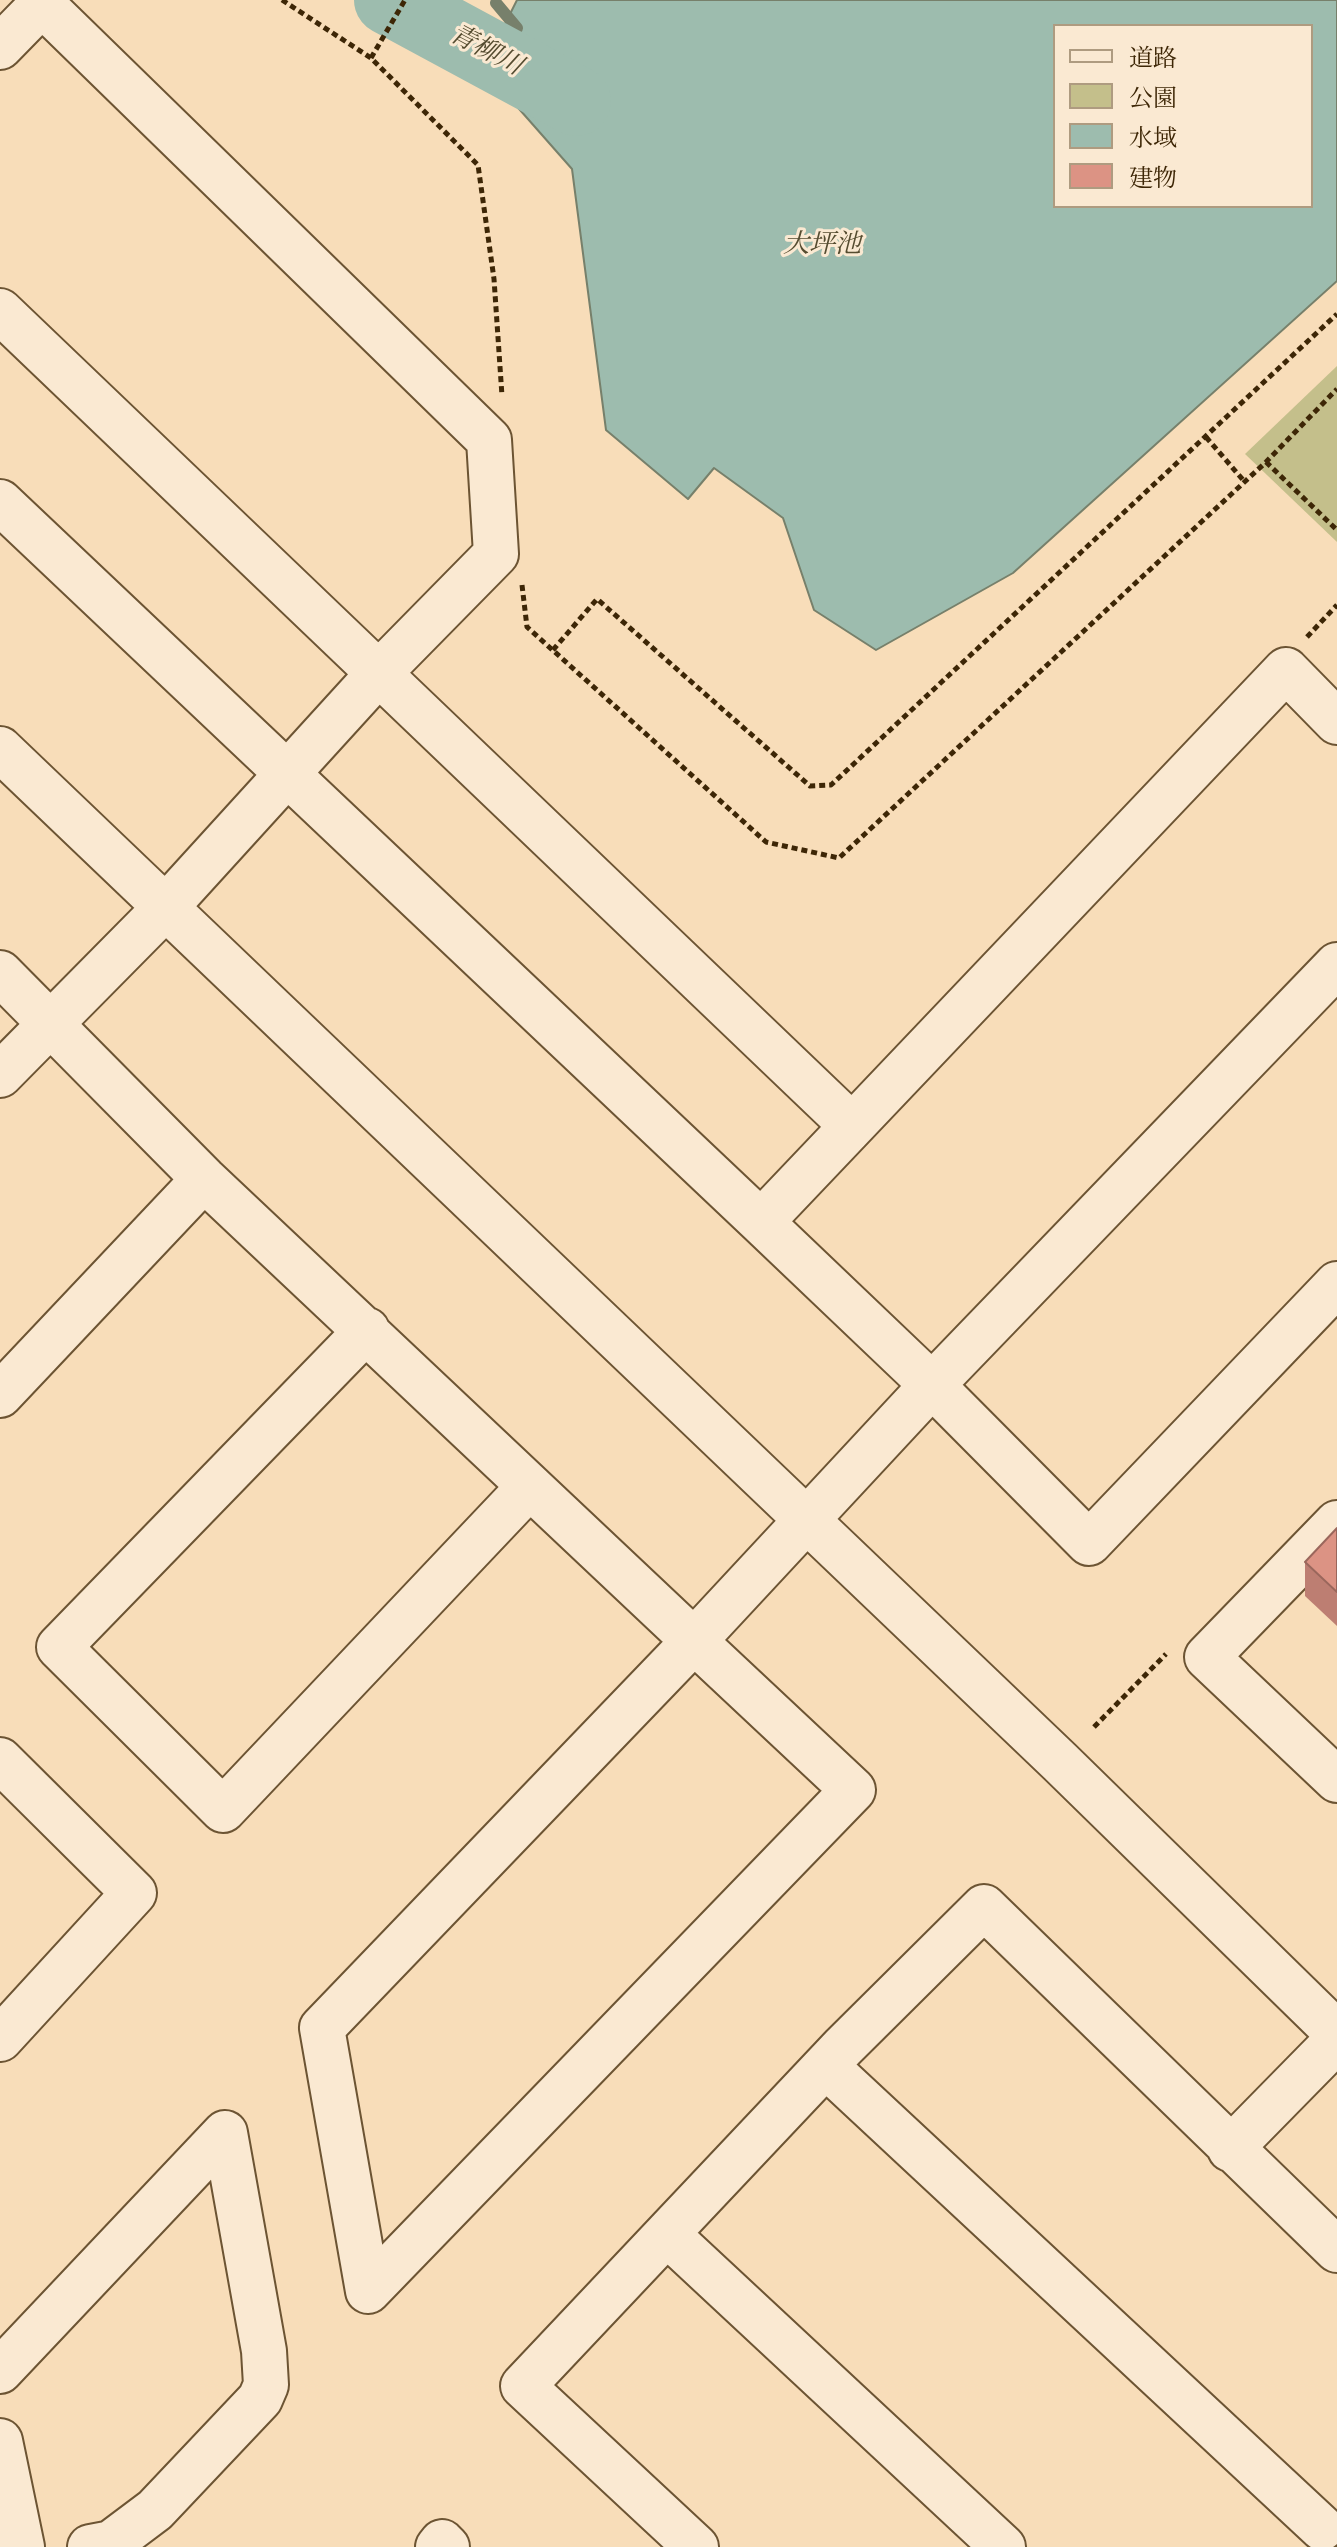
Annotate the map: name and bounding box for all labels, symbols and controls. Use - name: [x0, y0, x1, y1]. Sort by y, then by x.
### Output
- water label: 青柳川: [443, 20, 527, 84]
- legend: [1053, 24, 1313, 208]
- text: 道路: [1129, 44, 1177, 75]
- text: 公園: [1129, 84, 1177, 115]
- text: 水域: [1129, 124, 1177, 155]
- text: 建物: [1129, 164, 1177, 195]
- water label: 大坪池: [783, 231, 861, 263]

